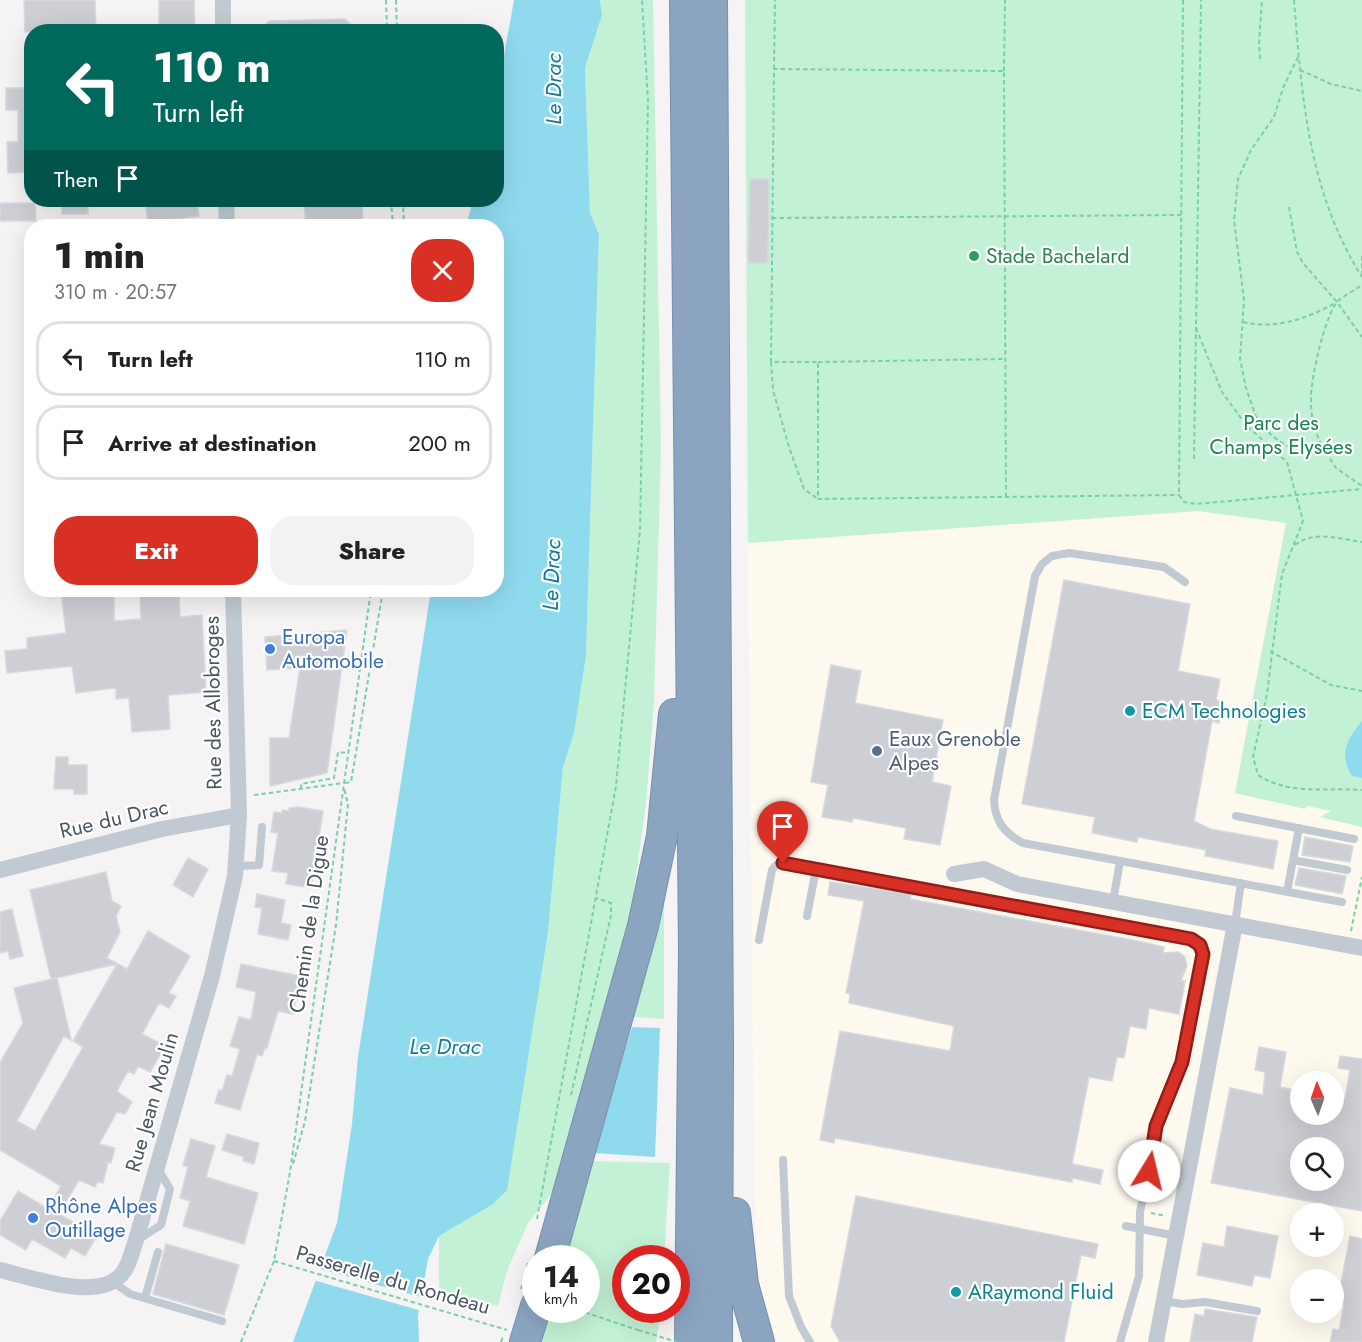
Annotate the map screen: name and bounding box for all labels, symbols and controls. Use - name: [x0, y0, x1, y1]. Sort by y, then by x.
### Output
- text: 110 m: [153, 37, 271, 98]
- icon: left: [54, 48, 132, 126]
- water label: Le Drac: [537, 52, 569, 125]
- text: Turn left: [153, 93, 243, 132]
- icon: arrive: [111, 162, 144, 195]
- text: Then: [54, 163, 99, 195]
- text: 1 min: [54, 229, 145, 281]
- button: close: [411, 239, 474, 302]
- place label: Stade Bachelard: [986, 241, 1130, 271]
- marker: Stade Bachelard: [967, 249, 981, 263]
- text: 310 m · 20:57: [54, 278, 177, 307]
- icon: left: [57, 342, 90, 375]
- text: Turn left: [108, 343, 193, 375]
- text: 110 m: [414, 343, 471, 375]
- park label: Parc des Champs Elysées: [1210, 408, 1352, 462]
- icon: arrive: [57, 426, 90, 459]
- text: Arrive at destination: [108, 427, 317, 459]
- text: 200 m: [408, 427, 471, 459]
- button: Exit: [54, 516, 258, 585]
- button: Share: [270, 516, 474, 585]
- water label: Le Drac: [534, 538, 568, 611]
- street label: Rue des Allobroges: [196, 616, 230, 790]
- place label: Europa Automobile: [282, 622, 384, 676]
- marker: Europa Automobile: [263, 642, 277, 656]
- place label: ECM Technologies: [1142, 696, 1306, 726]
- marker: ECM Technologies: [1123, 704, 1137, 718]
- place label: Eaux Grenoble Alpes: [889, 724, 1021, 778]
- marker: Eaux Grenoble Alpes: [870, 744, 884, 758]
- street label: Rue du Drac: [57, 792, 171, 846]
- pin: [757, 801, 808, 863]
- icon: arrive: [766, 810, 799, 843]
- street label: Chemin de la Digue: [282, 833, 336, 1015]
- street label: Rue Jean Moulin: [118, 1029, 186, 1175]
- water label: Le Drac: [409, 1030, 482, 1062]
- north arrow: [1290, 1071, 1344, 1125]
- map controls: [1290, 1071, 1344, 1323]
- button: search: [1290, 1137, 1344, 1191]
- position arrow: [1117, 1139, 1181, 1203]
- place label: Rhône Alpes Outillage: [45, 1191, 157, 1245]
- button: +: [1290, 1203, 1344, 1257]
- marker: Rhône Alpes Outillage: [26, 1211, 40, 1225]
- street label: Passerelle du Rondeau: [292, 1238, 494, 1322]
- speed limit sign: 20: [612, 1245, 690, 1323]
- text: 14: [543, 1255, 579, 1298]
- button: −: [1290, 1269, 1344, 1323]
- place label: ARaymond Fluid: [968, 1277, 1114, 1307]
- marker: ARaymond Fluid: [949, 1285, 963, 1299]
- text: km/h: [544, 1288, 578, 1310]

